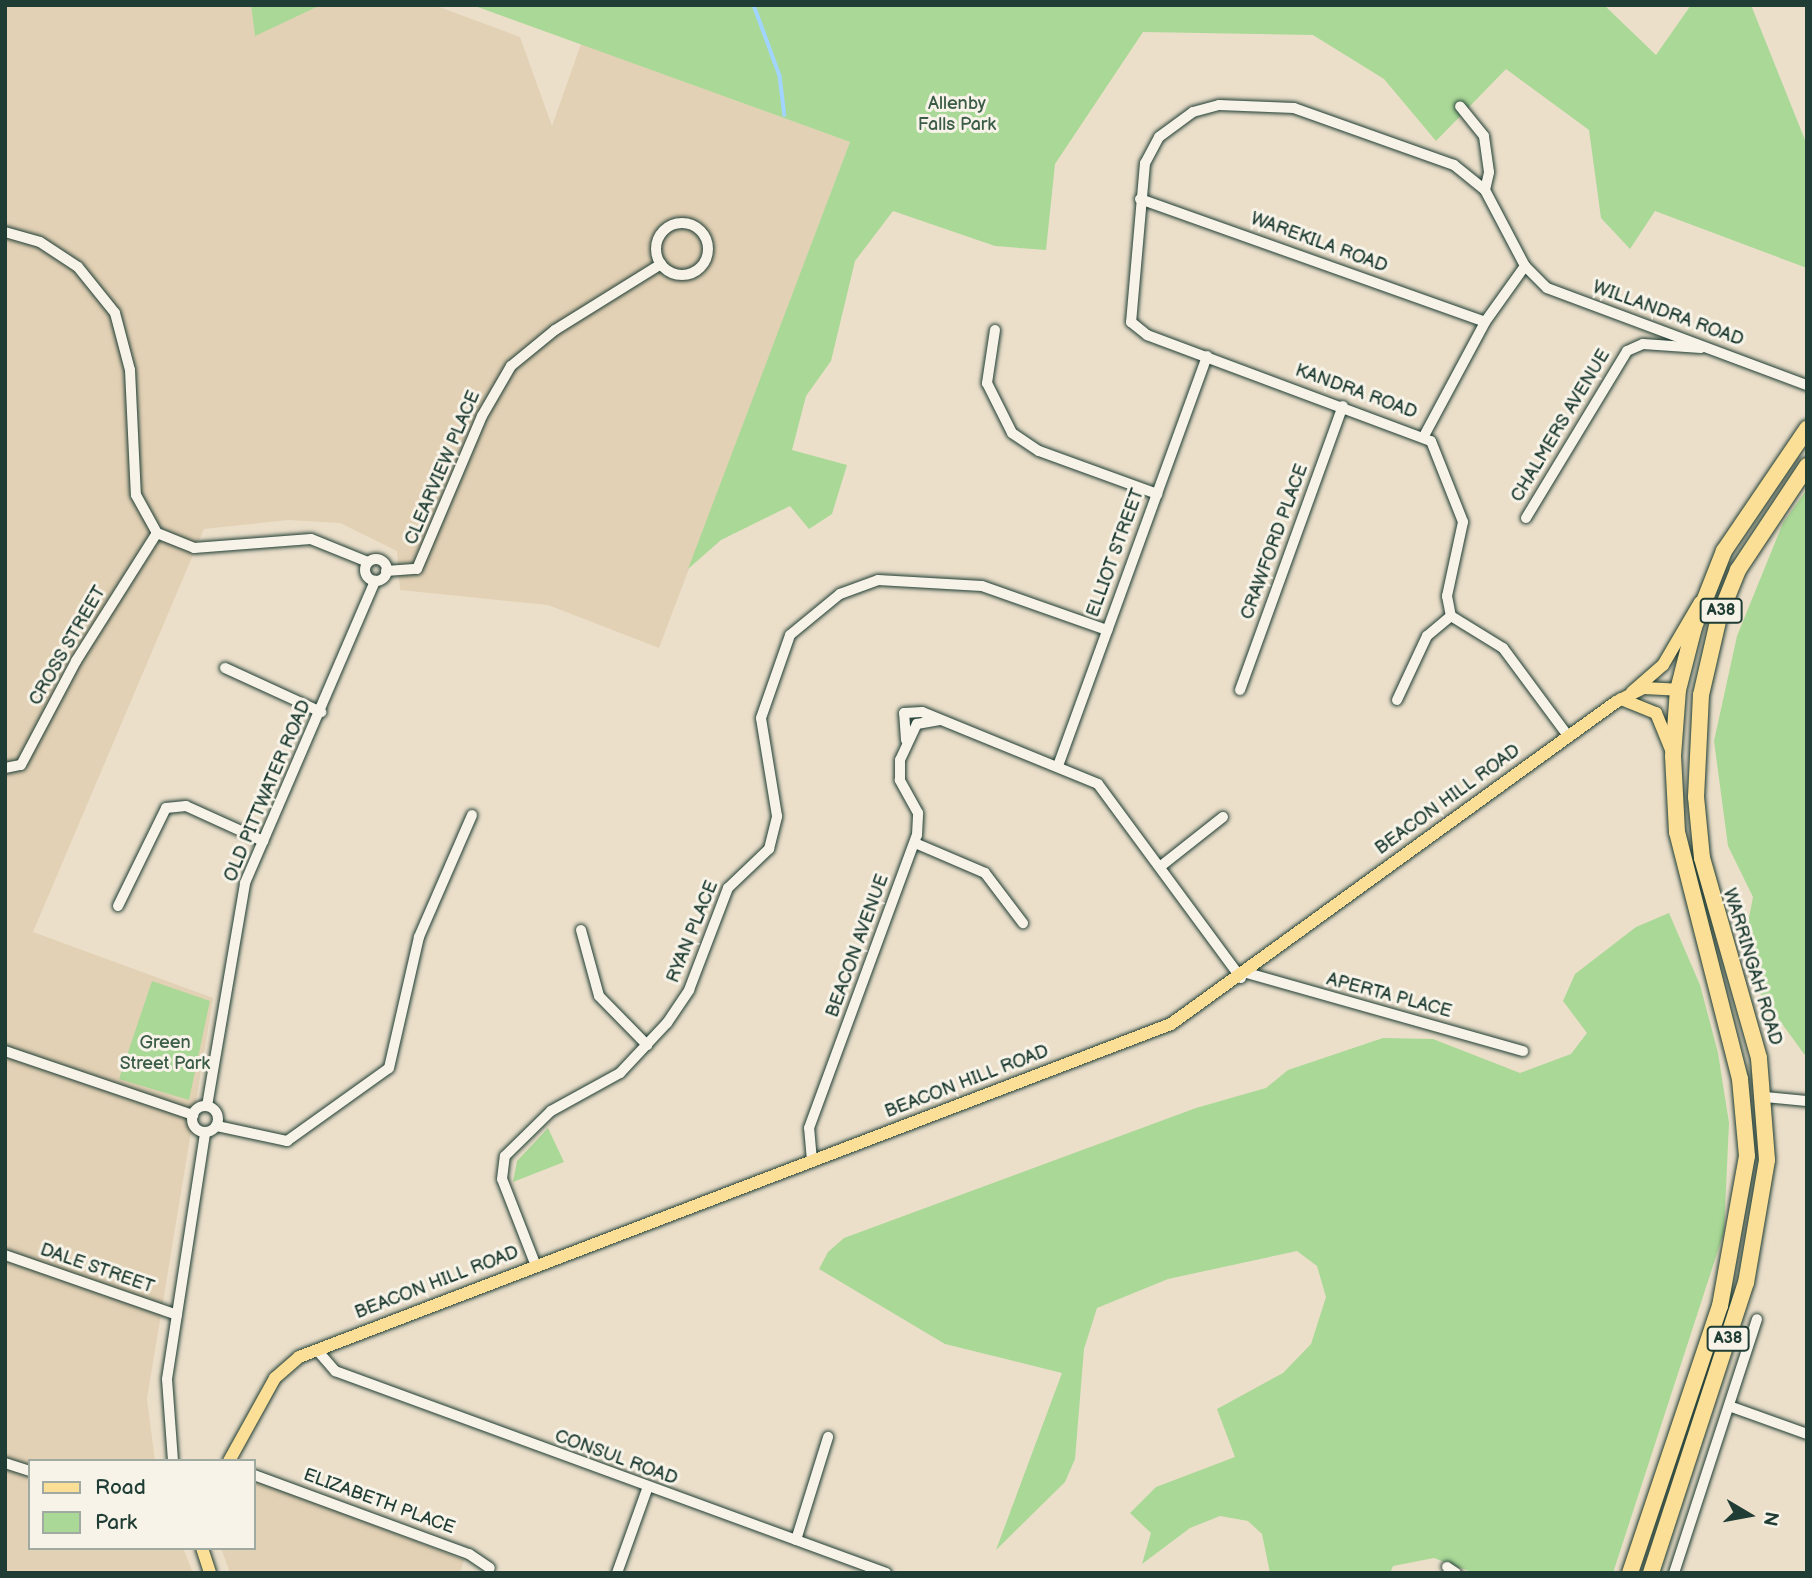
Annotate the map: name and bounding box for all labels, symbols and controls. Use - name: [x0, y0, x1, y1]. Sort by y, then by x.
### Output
- park label: Allenby Falls Park: [918, 94, 996, 136]
- street label: WAREKILA ROAD: [1248, 208, 1390, 278]
- street label: WILLANDRA ROAD: [1590, 277, 1746, 351]
- street label: CHALMERS AVENUE: [1507, 346, 1615, 506]
- street label: KANDRA ROAD: [1292, 360, 1420, 424]
- street label: CLEARVIEW PLACE: [401, 388, 485, 548]
- street label: CRAWFORD PLACE: [1237, 461, 1313, 623]
- street label: ELLIOT STREET: [1083, 486, 1149, 620]
- street label: CROSS STREET: [25, 582, 111, 710]
- road number: A38: [1698, 598, 1744, 624]
- street label: OLD PITTWATER ROAD: [220, 697, 316, 885]
- street label: BEACON HILL ROAD: [1371, 740, 1525, 860]
- street label: BEACON AVENUE: [822, 872, 894, 1020]
- street label: RYAN PLACE: [663, 878, 723, 986]
- street label: WARRINGAH ROAD: [1718, 886, 1786, 1048]
- street label: APERTA PLACE: [1324, 969, 1454, 1023]
- park label: Green Street Park: [120, 1033, 210, 1076]
- street label: BEACON HILL ROAD: [882, 1041, 1052, 1123]
- street label: DALE STREET: [37, 1239, 157, 1299]
- street label: BEACON HILL ROAD: [352, 1242, 522, 1324]
- road number: A38: [1705, 1326, 1751, 1352]
- street label: CONSUL ROAD: [551, 1426, 681, 1490]
- legend: [28, 1459, 256, 1550]
- street label: ELIZABETH PLACE: [300, 1465, 458, 1539]
- text: Road: [95, 1475, 146, 1500]
- north arrow: [1714, 1480, 1784, 1550]
- text: Park: [95, 1510, 137, 1535]
- text: N: [1758, 1510, 1783, 1528]

